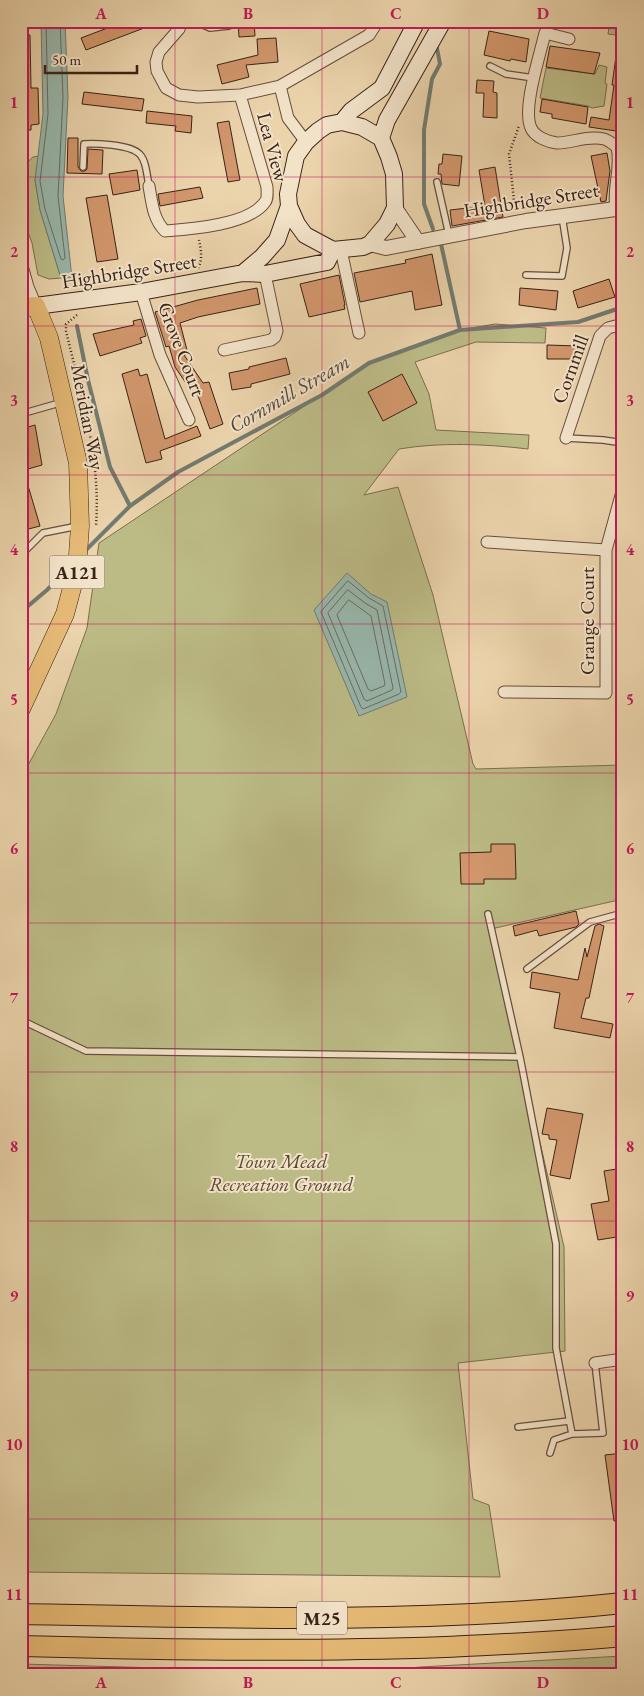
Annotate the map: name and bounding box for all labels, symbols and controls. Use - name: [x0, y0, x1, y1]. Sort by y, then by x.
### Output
- text: A: [94, 3, 107, 24]
- text: B: [243, 3, 253, 24]
- text: C: [390, 3, 402, 24]
- text: D: [537, 3, 549, 24]
- scale bar: [45, 42, 138, 74]
- text: 50 m: [52, 50, 81, 69]
- text: 1: [10, 92, 18, 113]
- text: 1: [626, 92, 634, 113]
- street label: Lea View: [251, 109, 295, 185]
- street label: Highbridge Street: [462, 176, 601, 224]
- text: 2: [10, 241, 19, 262]
- text: 2: [626, 241, 635, 262]
- street label: Highbridge Street: [60, 247, 199, 295]
- street label: Grove Court: [152, 298, 212, 400]
- street label: Cornmill: [546, 331, 594, 407]
- water label: Cornmill Stream: [224, 347, 354, 439]
- street label: Meridian Way: [65, 362, 111, 472]
- text: 3: [10, 390, 18, 411]
- text: 3: [626, 390, 634, 411]
- text: 4: [10, 539, 19, 560]
- text: 4: [626, 539, 635, 560]
- road number: A121: [50, 556, 104, 588]
- street label: Grange Court: [574, 566, 600, 675]
- text: 5: [10, 689, 18, 710]
- text: 5: [626, 689, 634, 710]
- text: 6: [10, 838, 19, 859]
- text: 6: [626, 838, 635, 859]
- text: 7: [10, 987, 19, 1008]
- text: 7: [626, 987, 635, 1008]
- text: 8: [10, 1136, 18, 1157]
- text: 8: [626, 1136, 634, 1157]
- park label: Town Mead Recreation Ground: [209, 1148, 354, 1197]
- text: 9: [10, 1285, 19, 1306]
- text: 9: [626, 1285, 635, 1306]
- text: 10: [6, 1434, 23, 1455]
- text: 10: [622, 1434, 639, 1455]
- text: 11: [6, 1584, 22, 1605]
- text: 11: [622, 1584, 638, 1605]
- road number: M25: [297, 1602, 347, 1635]
- text: A: [94, 1672, 107, 1693]
- text: B: [243, 1672, 253, 1693]
- text: C: [390, 1672, 402, 1693]
- text: D: [537, 1672, 549, 1693]

